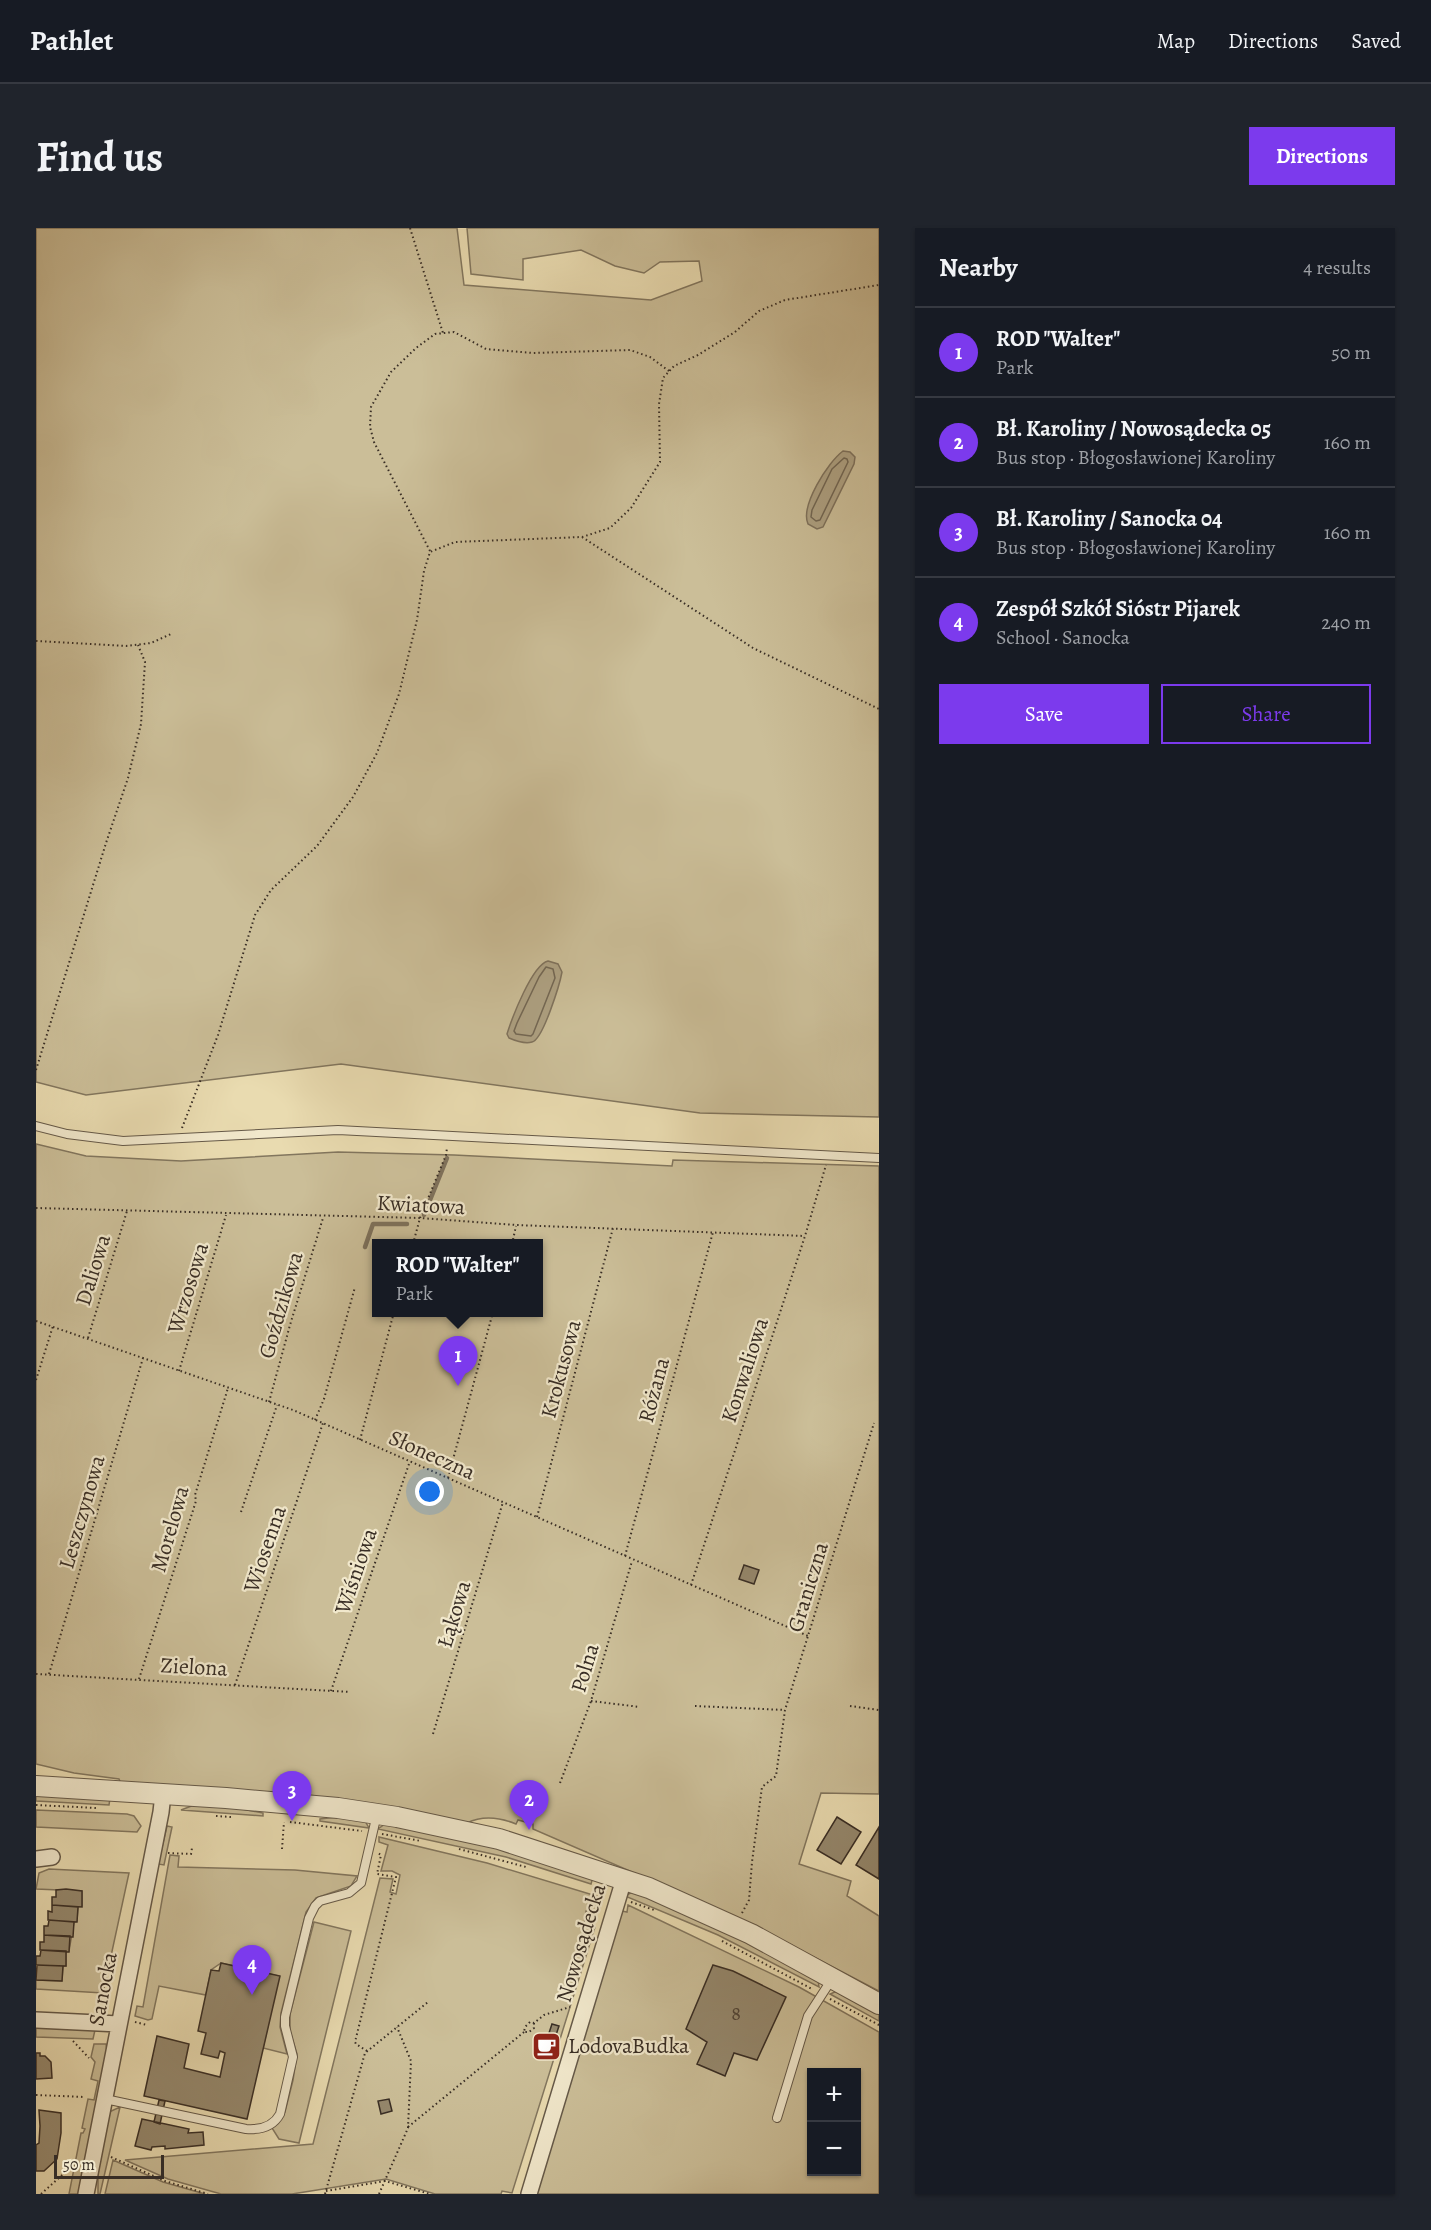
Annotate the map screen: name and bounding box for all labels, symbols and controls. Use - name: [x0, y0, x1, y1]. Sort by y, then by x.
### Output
- text: Pathlet: [30, 22, 113, 60]
- text: Map: [1157, 27, 1195, 55]
- text: Directions: [1228, 27, 1318, 55]
- text: Saved: [1351, 27, 1401, 55]
- button: Directions: [1249, 127, 1395, 185]
- text: Find us: [36, 128, 163, 185]
- text: Nearby: [939, 250, 1018, 285]
- text: 4 results: [1303, 254, 1371, 281]
- text: ROD "Walter": [996, 324, 1120, 354]
- text: 1: [955, 339, 962, 366]
- text: 50 m: [1331, 339, 1371, 366]
- text: Park: [996, 354, 1034, 381]
- text: Bł. Karoliny / Nowosądecka 05: [996, 414, 1271, 444]
- text: 2: [954, 429, 963, 456]
- text: 160 m: [1324, 429, 1371, 456]
- text: Bus stop · Błogosławionej Karoliny: [996, 444, 1275, 471]
- text: Bł. Karoliny / Sanocka 04: [996, 504, 1222, 534]
- text: 3: [954, 519, 963, 546]
- text: 160 m: [1324, 519, 1371, 546]
- text: Bus stop · Błogosławionej Karoliny: [996, 534, 1275, 561]
- text: Zespół Szkół Sióstr Pijarek: [996, 594, 1240, 624]
- text: 4: [954, 609, 963, 636]
- text: 240 m: [1321, 609, 1371, 636]
- text: School · Sanocka: [996, 624, 1130, 651]
- button: Save: [939, 684, 1149, 744]
- button: Share: [1161, 684, 1371, 744]
- street label: Kwiatowa: [376, 1188, 467, 1222]
- street label: Daliowa: [68, 1230, 118, 1309]
- street label: Wrzosowa: [160, 1238, 216, 1338]
- popup: [372, 1239, 543, 1317]
- street label: Goździkowa: [251, 1247, 311, 1362]
- text: ROD "Walter": [395, 1250, 520, 1280]
- text: Park: [395, 1280, 433, 1307]
- street label: Konwaliowa: [714, 1313, 776, 1426]
- street label: Krokusowa: [533, 1316, 589, 1422]
- pin: 1: [438, 1336, 478, 1386]
- street label: Różana: [631, 1353, 677, 1426]
- street label: Słoneczna: [384, 1423, 481, 1488]
- street label: Leszczynowa: [51, 1451, 113, 1573]
- your location: [415, 1477, 444, 1506]
- street label: Morelowa: [143, 1482, 197, 1576]
- street label: Wiosenna: [236, 1501, 294, 1597]
- street label: Wiśniowa: [327, 1523, 385, 1619]
- street label: Graniczna: [780, 1538, 836, 1636]
- street label: Łąkowa: [430, 1576, 479, 1651]
- street label: Polna: [563, 1639, 607, 1696]
- street label: Zielona: [160, 1650, 229, 1684]
- pin: 3: [272, 1772, 312, 1821]
- pin: 2: [510, 1780, 548, 1830]
- street label: Nowosądecka: [549, 1879, 614, 2006]
- pin: 4: [232, 1946, 272, 1995]
- street label: Sanocka: [81, 1949, 125, 2028]
- house number: 8: [731, 2000, 741, 2027]
- cafe icon: LodovaBudka: [531, 2030, 563, 2062]
- place label: LodovaBudka: [568, 2031, 690, 2061]
- map controls: [807, 2068, 861, 2176]
- button: +: [807, 2068, 861, 2122]
- button: −: [807, 2122, 861, 2176]
- scale bar: [54, 2152, 164, 2180]
- text: 50 m: [63, 2154, 95, 2176]

